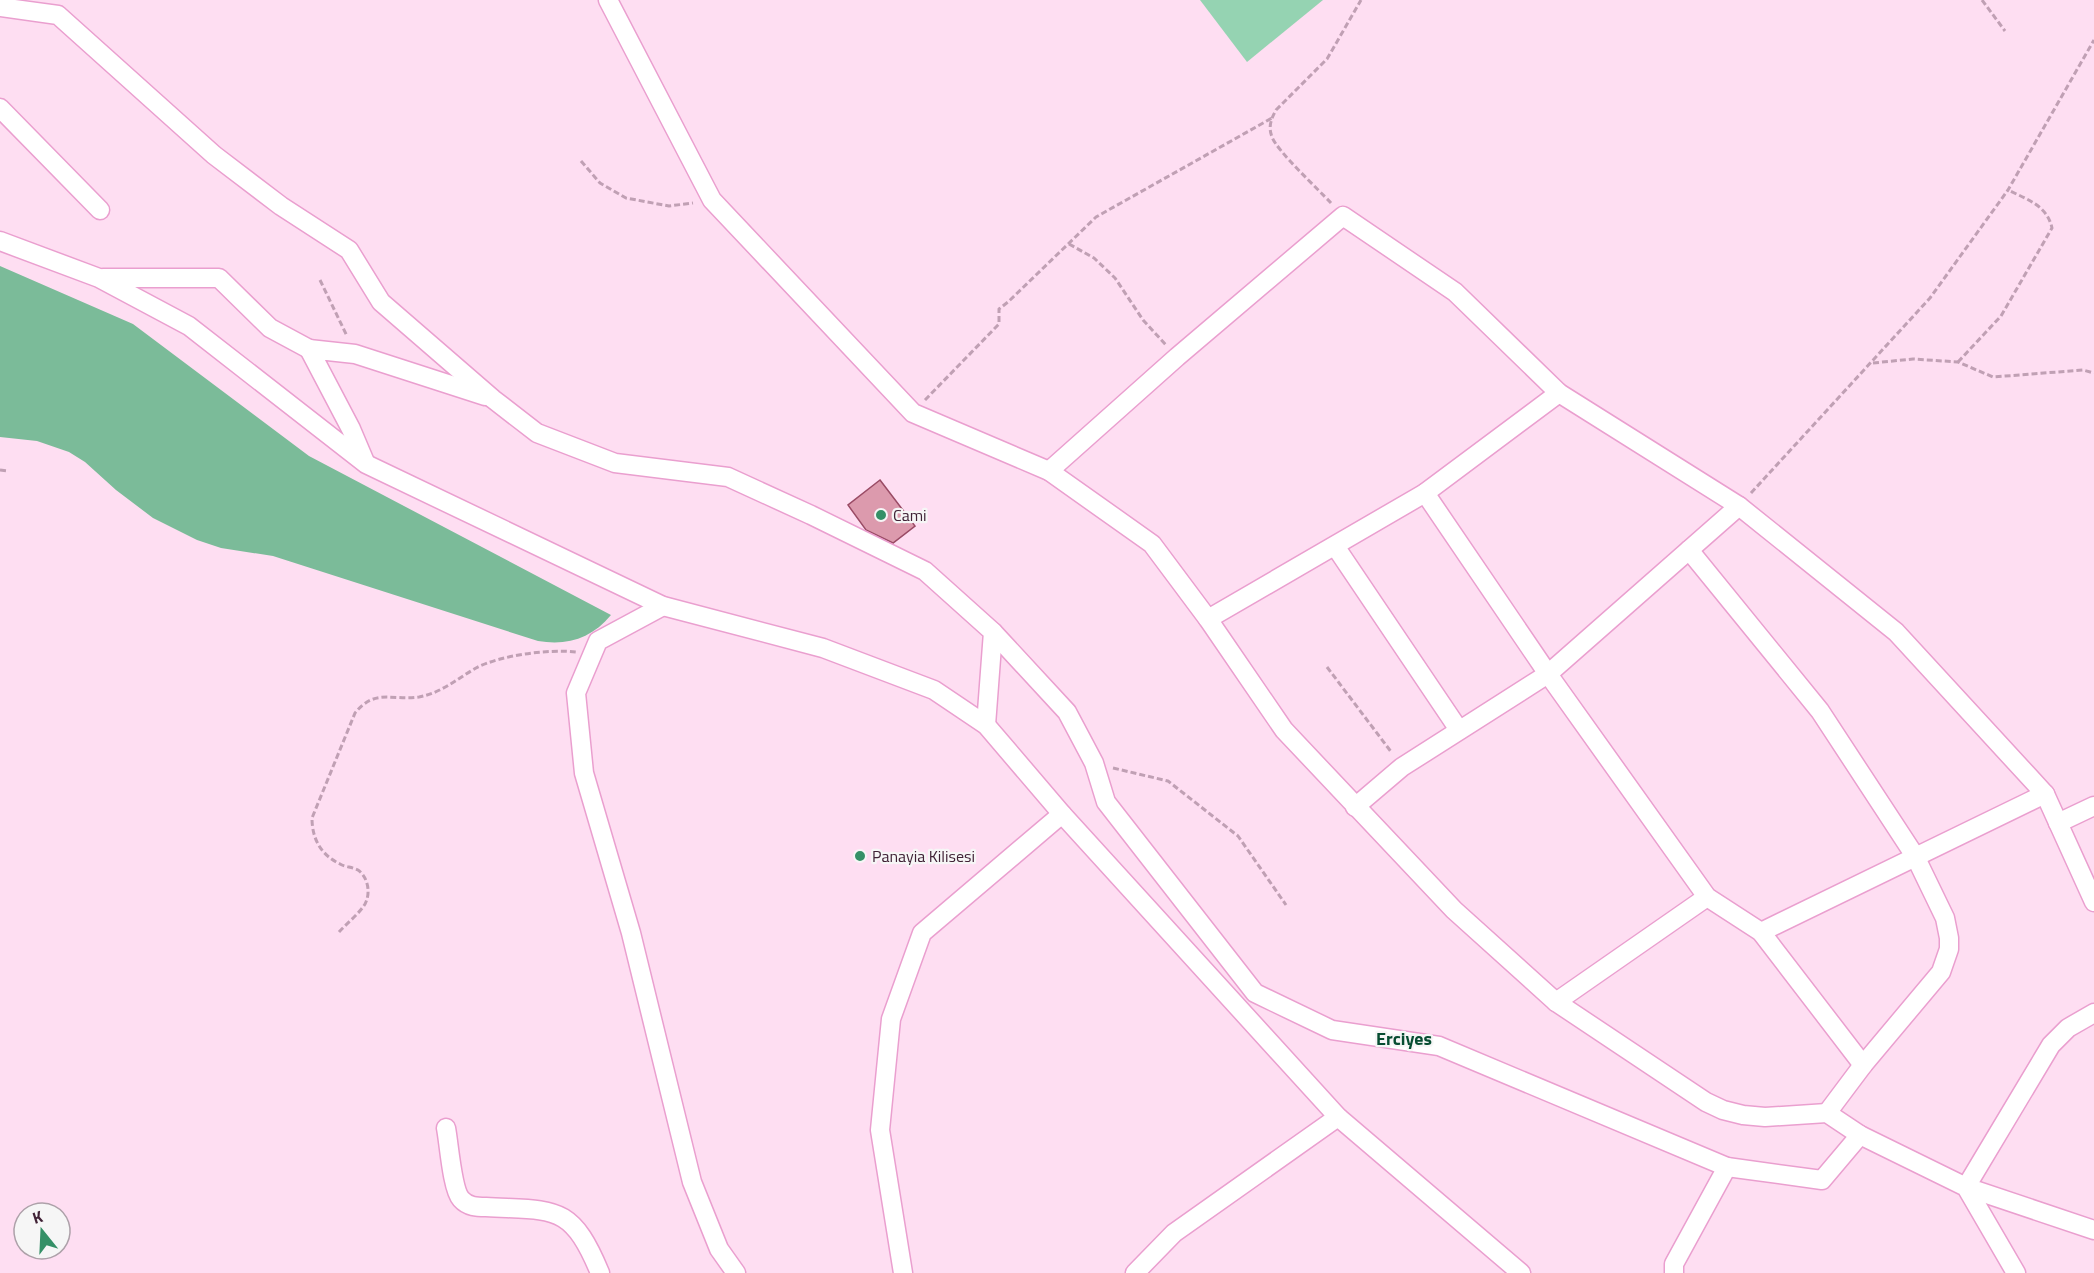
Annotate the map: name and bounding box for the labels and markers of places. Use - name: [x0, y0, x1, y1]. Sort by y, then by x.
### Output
- place label: Cami: [893, 503, 927, 527]
- marker: Cami: [874, 508, 888, 522]
- place label: Panayia Kilisesi: [872, 844, 975, 868]
- marker: Panayia Kilisesi: [853, 849, 867, 863]

